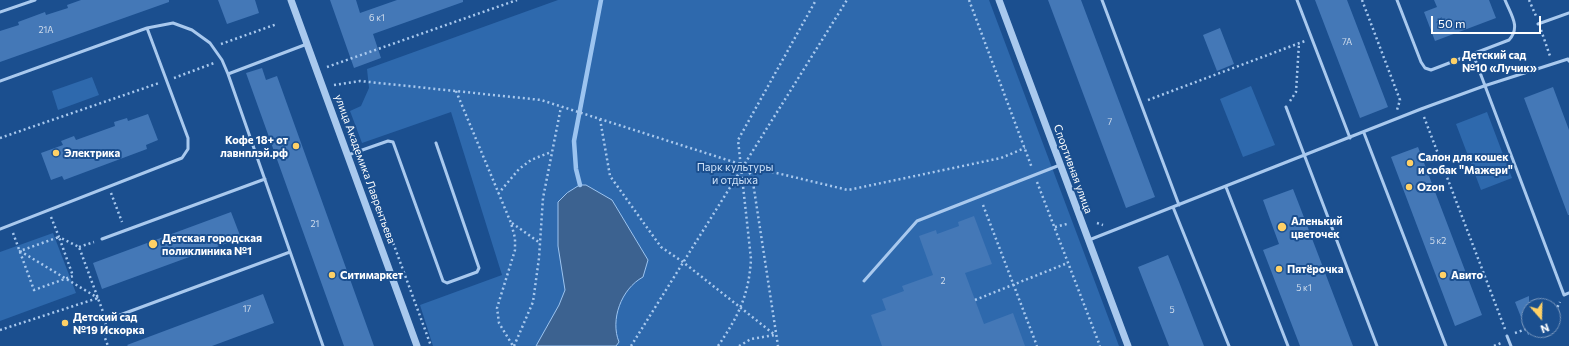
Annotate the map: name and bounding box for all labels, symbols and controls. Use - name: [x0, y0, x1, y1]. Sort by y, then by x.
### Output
- scale bar: [1433, 8, 1543, 34]
- house number: 6 к1: [369, 13, 385, 23]
- text: 50 m: [1438, 16, 1466, 30]
- house number: 21А: [38, 25, 54, 35]
- house number: 7А: [1342, 37, 1352, 47]
- place label: Детский сад №10 «Лучик»: [1462, 48, 1537, 74]
- marker: Детский сад №10 «Лучик»: [1449, 56, 1459, 66]
- street label: улица Академика Лаврентьева: [332, 93, 398, 245]
- house number: 7: [1108, 117, 1112, 127]
- street label: Спортивная улица: [1051, 123, 1095, 215]
- place label: Кофе 18+ от лавнплэй.рф: [220, 133, 288, 159]
- marker: Кофе 18+ от лавнплэй.рф: [291, 141, 301, 151]
- place label: Электрика: [64, 146, 120, 160]
- marker: Электрика: [51, 148, 61, 158]
- place label: Салон для кошек и собак "Мажери": [1418, 150, 1513, 176]
- marker: Салон для кошек и собак "Мажери": [1405, 158, 1415, 168]
- park label: Парк культуры и отдыха: [697, 160, 773, 186]
- place label: Ozon: [1417, 180, 1445, 194]
- marker: Ozon: [1404, 182, 1414, 192]
- place label: Аленький цветочек: [1291, 214, 1343, 240]
- house number: 21: [311, 219, 319, 229]
- marker: Аленький цветочек: [1276, 221, 1288, 233]
- place label: Детская городская поликлиника №1: [162, 231, 262, 257]
- house number: 5 к2: [1430, 236, 1446, 246]
- marker: Детская городская поликлиника №1: [147, 238, 159, 250]
- place label: Пятёрочка: [1287, 262, 1343, 276]
- marker: Пятёрочка: [1274, 264, 1284, 274]
- place label: Ситимаркет: [340, 268, 403, 282]
- place label: Авито: [1451, 268, 1483, 282]
- marker: Ситимаркет: [327, 270, 337, 280]
- marker: Авито: [1438, 270, 1448, 280]
- house number: 2: [941, 276, 945, 286]
- house number: 5 к1: [1296, 283, 1312, 293]
- north arrow: [1521, 298, 1561, 338]
- house number: 17: [243, 304, 251, 314]
- house number: 5: [1169, 305, 1175, 315]
- place label: Детский сад №19 Искорка: [73, 310, 145, 336]
- marker: Детский сад №19 Искорка: [60, 318, 70, 328]
- text: N: [1539, 321, 1551, 336]

